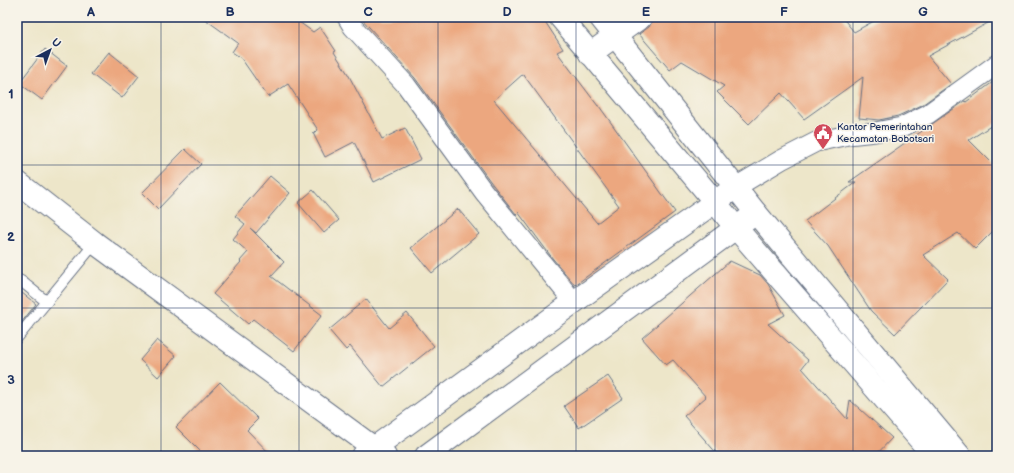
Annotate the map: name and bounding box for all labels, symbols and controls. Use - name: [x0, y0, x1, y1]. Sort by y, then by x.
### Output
- text: A: [86, 4, 95, 20]
- text: B: [225, 4, 235, 20]
- text: C: [363, 4, 373, 20]
- text: D: [502, 4, 512, 20]
- text: E: [642, 4, 651, 20]
- text: F: [780, 4, 788, 20]
- text: G: [918, 4, 928, 20]
- north arrow: [30, 30, 70, 70]
- text: U: [49, 35, 64, 50]
- text: 1: [8, 86, 14, 102]
- place label: Kantor Pemerintahan Kecamatan Bobotsari: [837, 121, 934, 145]
- public building icon: Kantor Pemerintahan Kecamatan Bobotsari: [812, 122, 834, 150]
- text: 2: [7, 229, 15, 245]
- text: 3: [7, 372, 15, 388]

